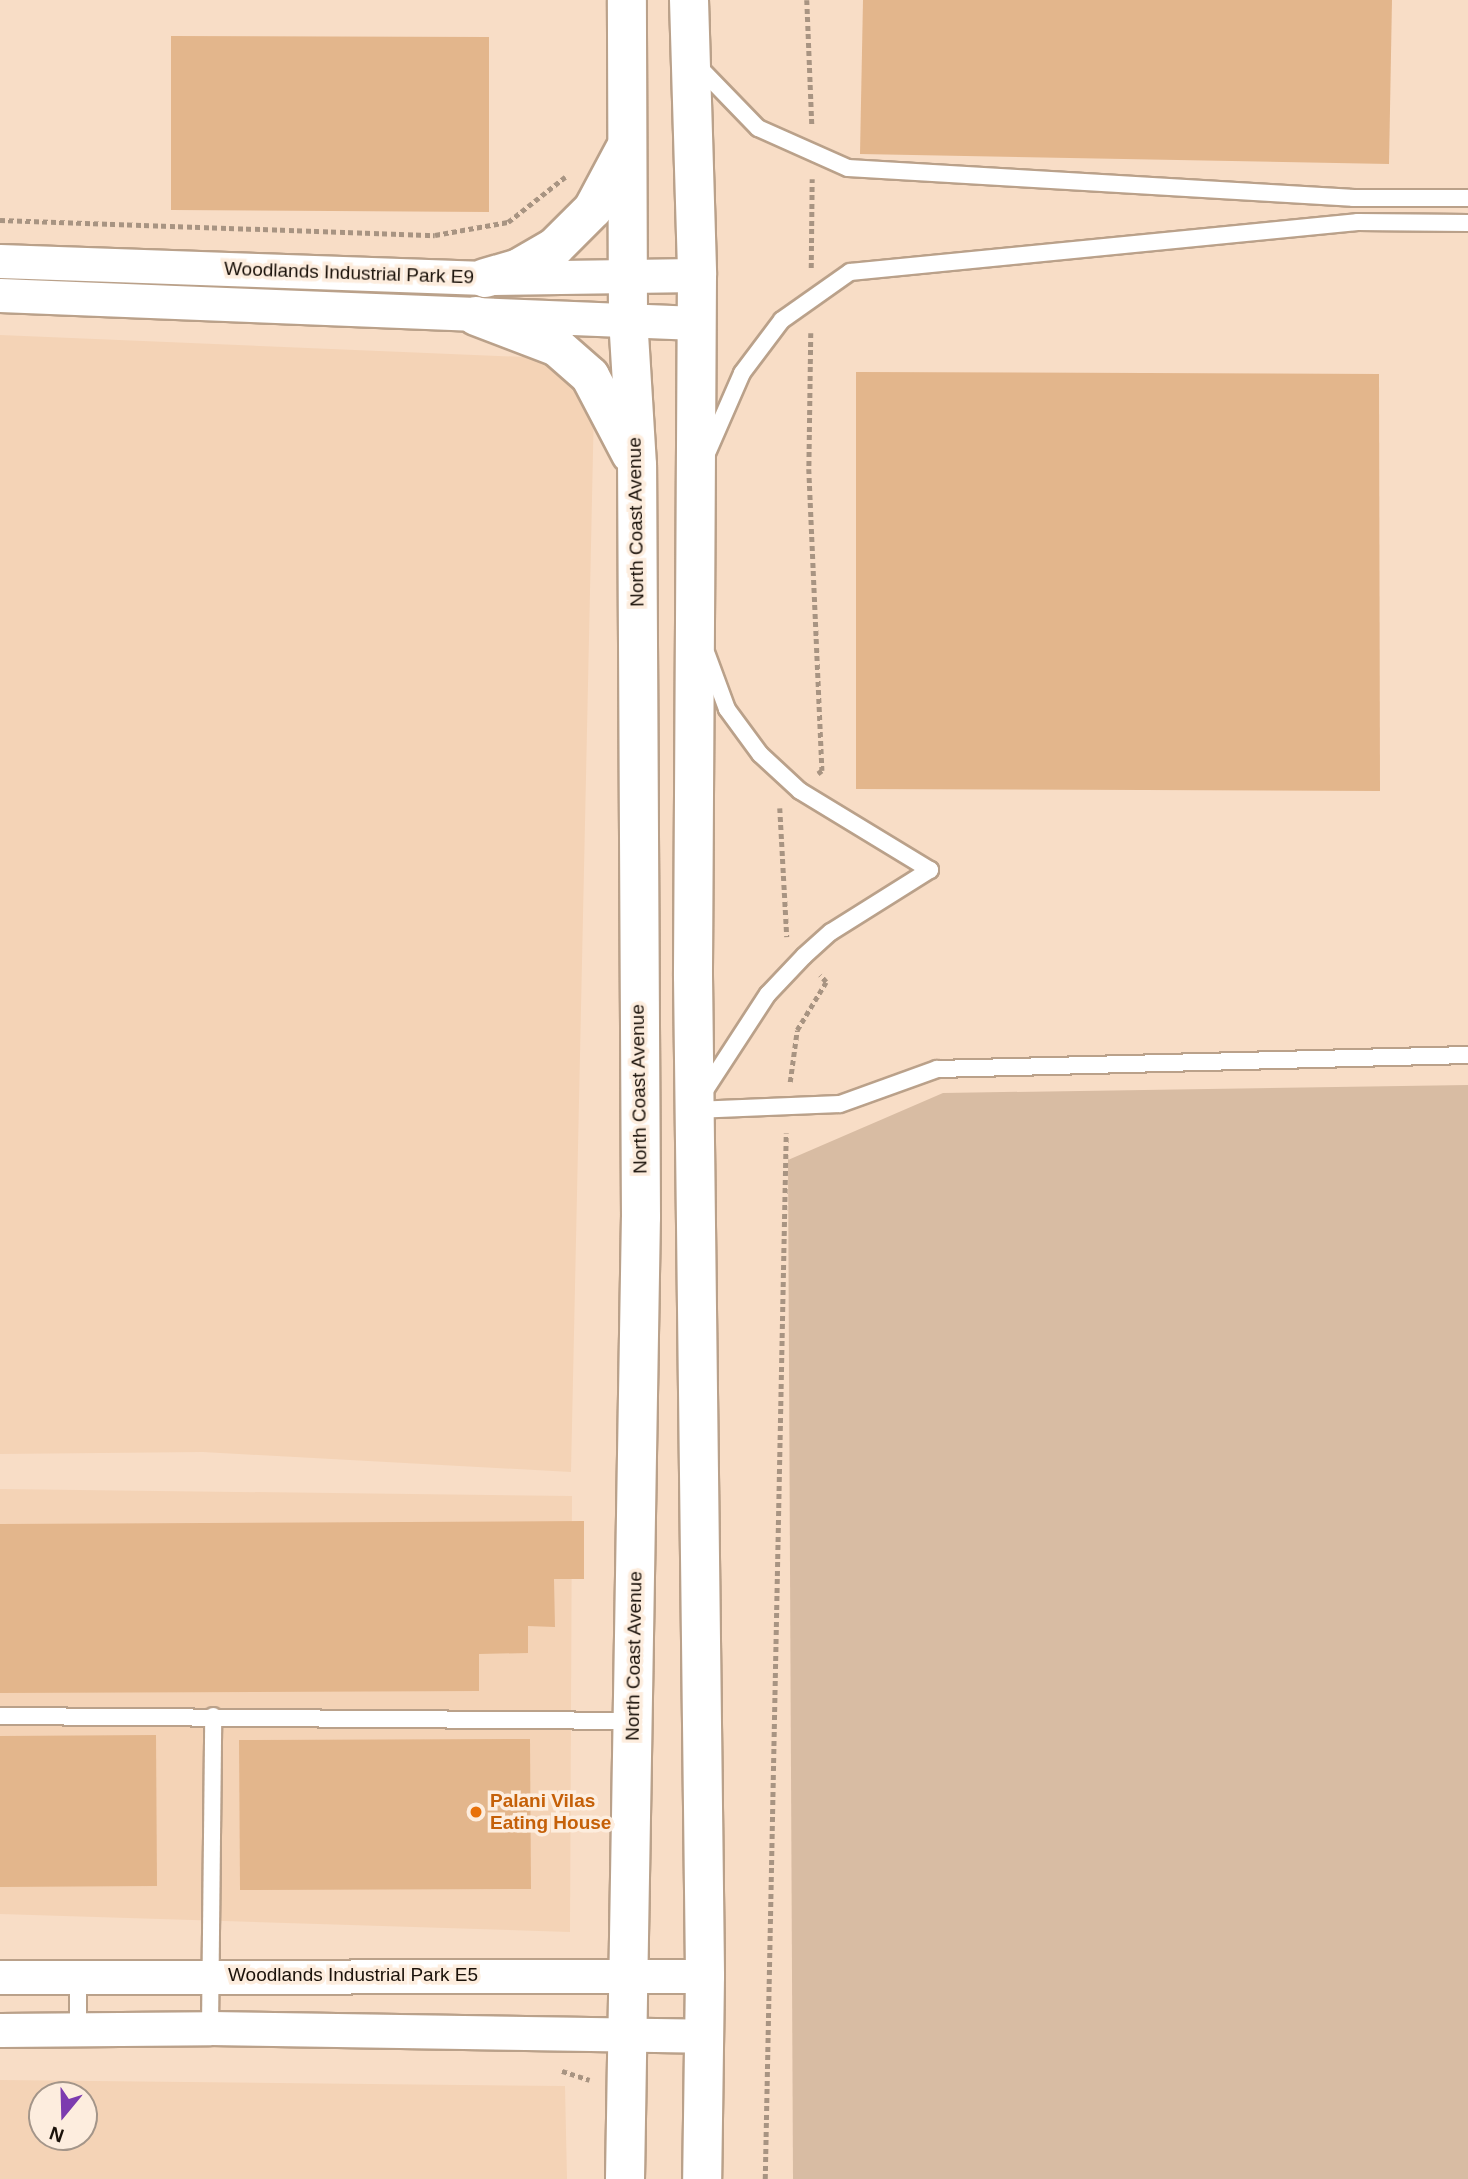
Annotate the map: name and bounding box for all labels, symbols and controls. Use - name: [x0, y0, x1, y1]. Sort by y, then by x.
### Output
- street label: Woodlands Industrial Park E9: [224, 257, 474, 289]
- street label: North Coast Avenue: [623, 436, 649, 608]
- street label: North Coast Avenue: [626, 1003, 652, 1175]
- street label: North Coast Avenue: [621, 1570, 647, 1742]
- place label: Palani Vilas Eating House: [490, 1790, 611, 1834]
- marker: Palani Vilas Eating House: [468, 1804, 484, 1820]
- street label: Woodlands Industrial Park E5: [228, 1964, 478, 1986]
- north arrow: [28, 2081, 98, 2151]
- text: N: [47, 2122, 67, 2147]

